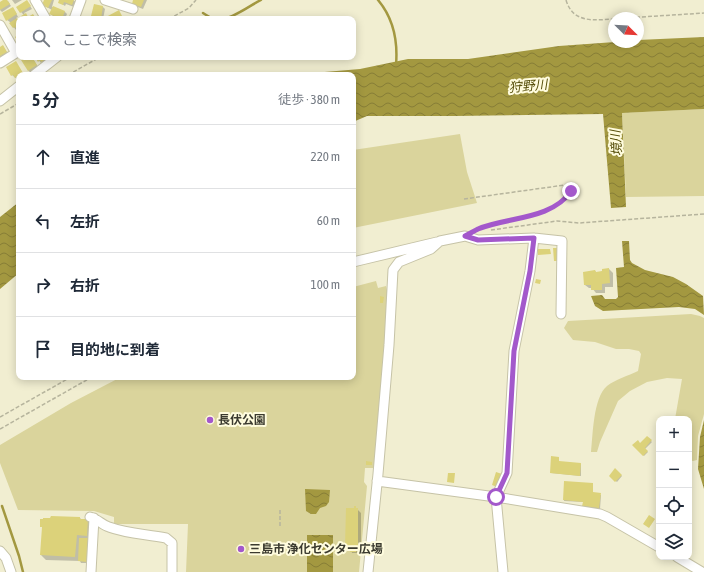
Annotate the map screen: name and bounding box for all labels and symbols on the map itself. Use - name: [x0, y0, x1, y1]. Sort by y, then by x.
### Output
- north arrow: [608, 12, 644, 48]
- water label: 狩野川: [508, 77, 550, 95]
- water label: 境川: [607, 128, 624, 156]
- route end: [562, 182, 580, 200]
- place label: 長伏公園: [218, 413, 266, 427]
- marker: 長伏公園: [205, 415, 215, 425]
- route start: [487, 488, 505, 506]
- place label: 三島市 浄化センター広場: [249, 542, 383, 556]
- marker: 三島市 浄化センター広場: [236, 544, 246, 554]

